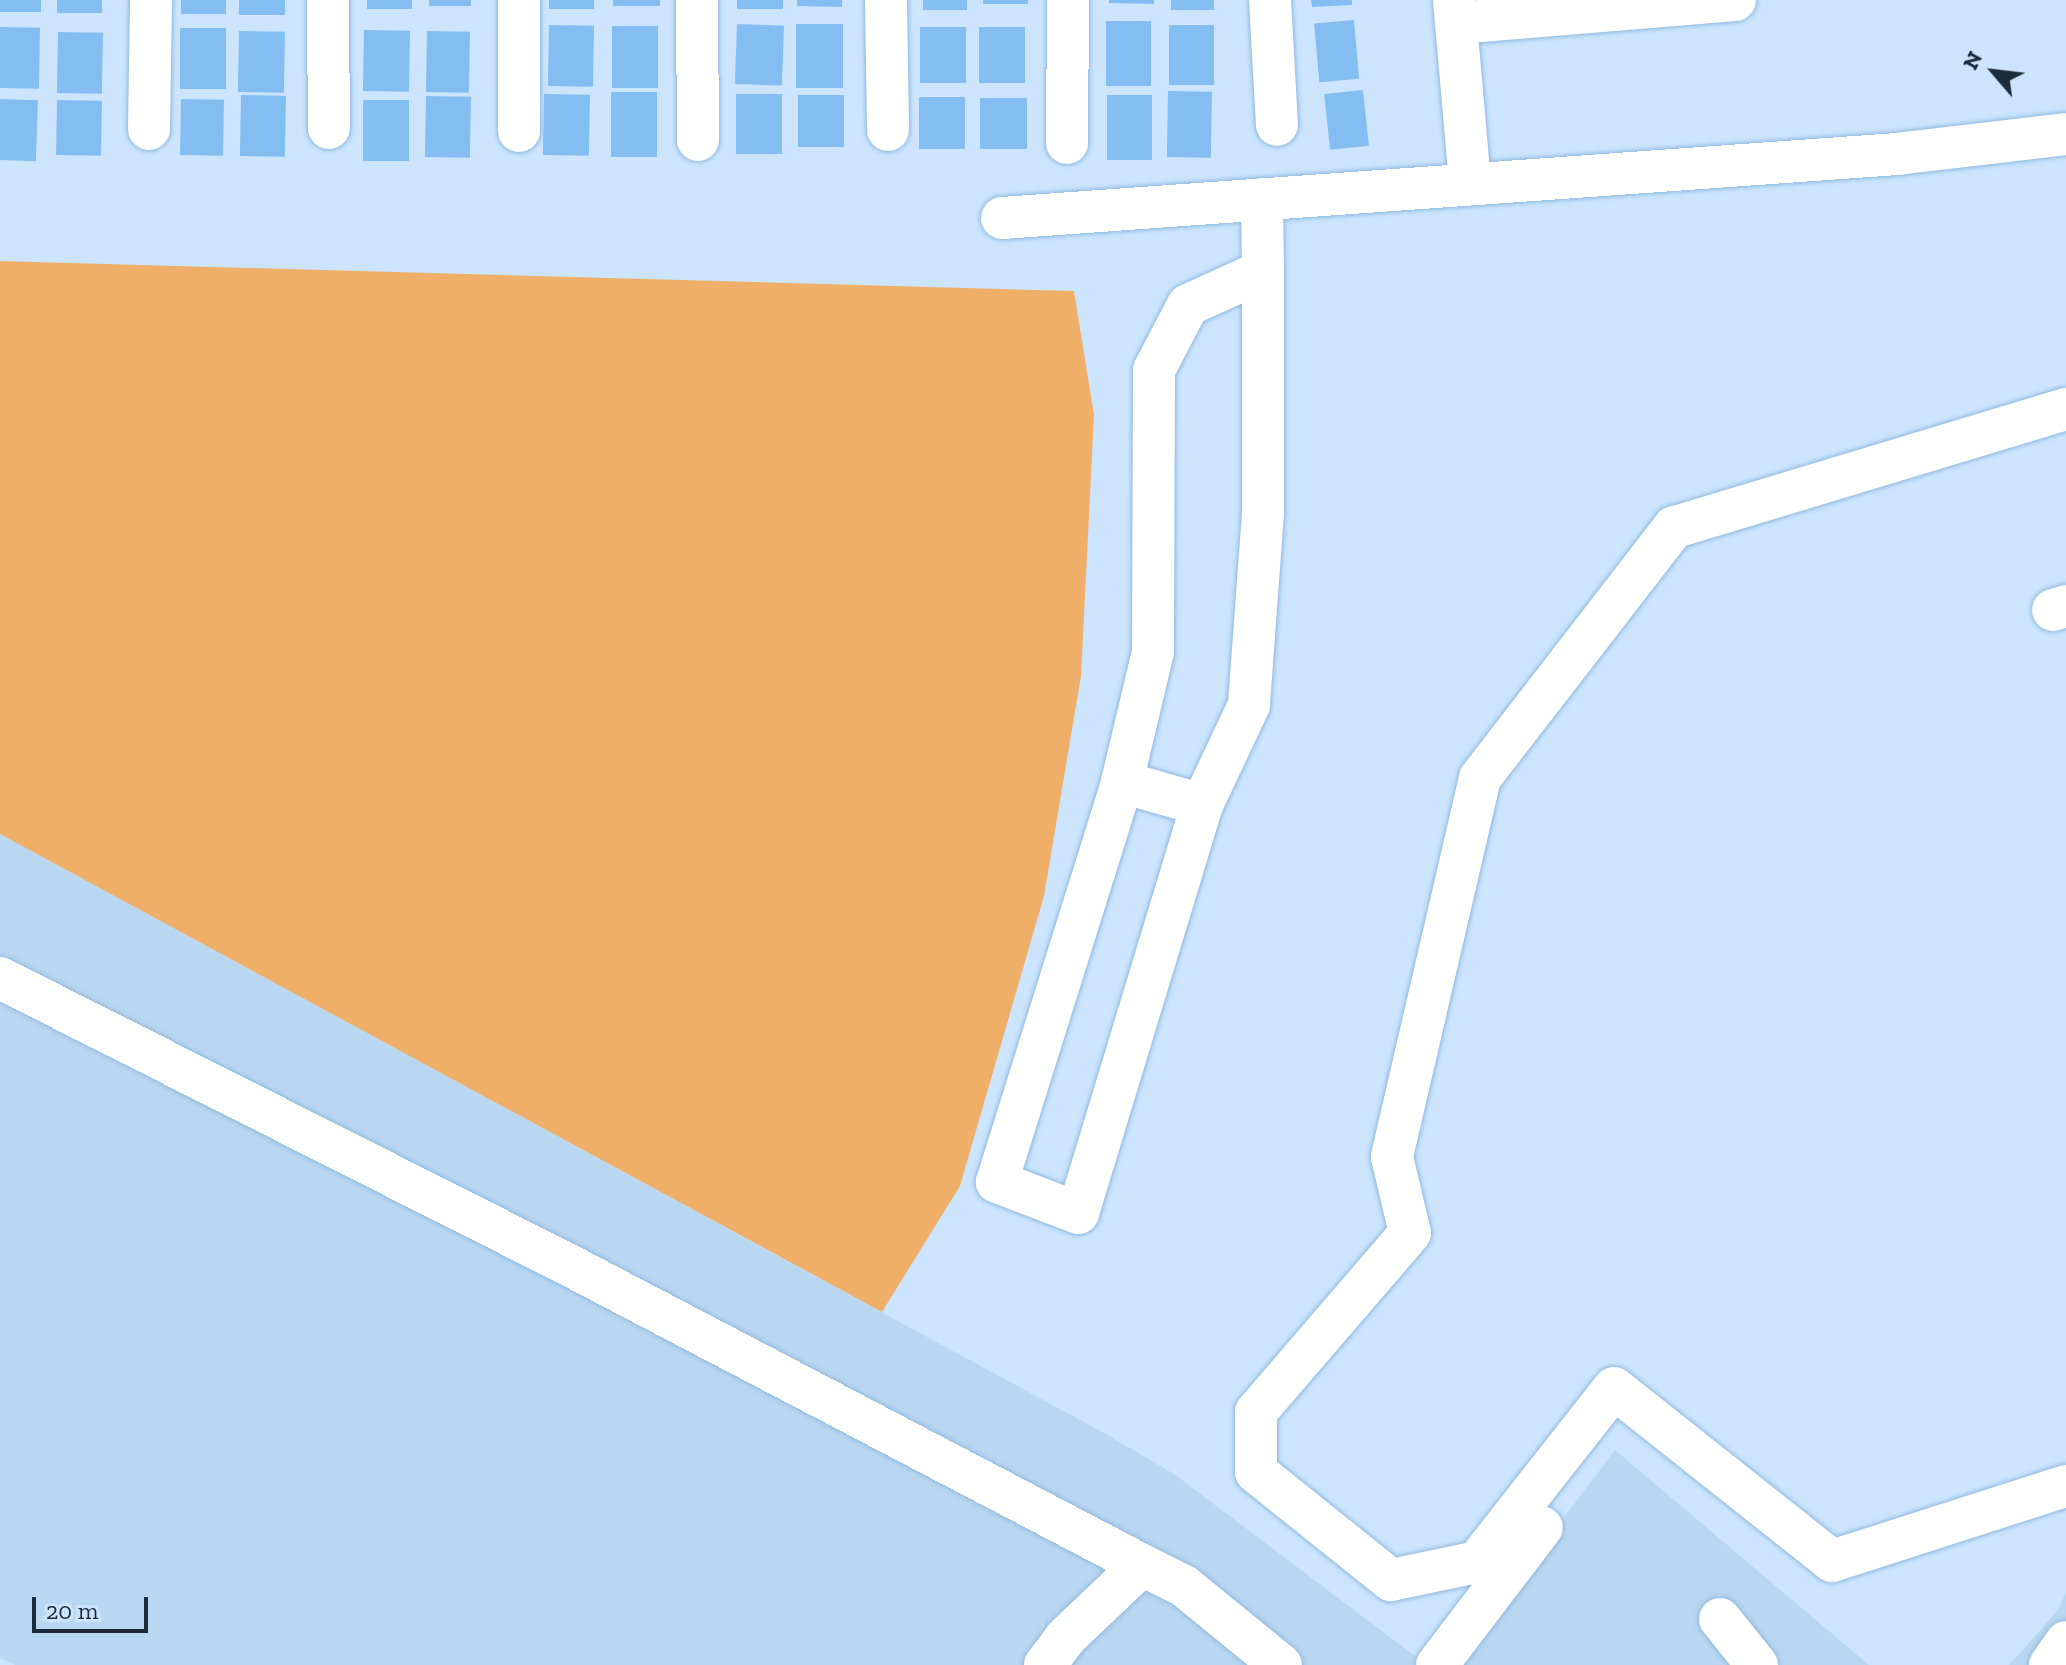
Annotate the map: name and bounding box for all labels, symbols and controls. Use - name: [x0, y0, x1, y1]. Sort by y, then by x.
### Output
- north arrow: [1954, 32, 2034, 112]
- text: N: [1957, 47, 1988, 74]
- scale bar: [36, 1581, 152, 1631]
- text: 20 m: [46, 1596, 98, 1625]

